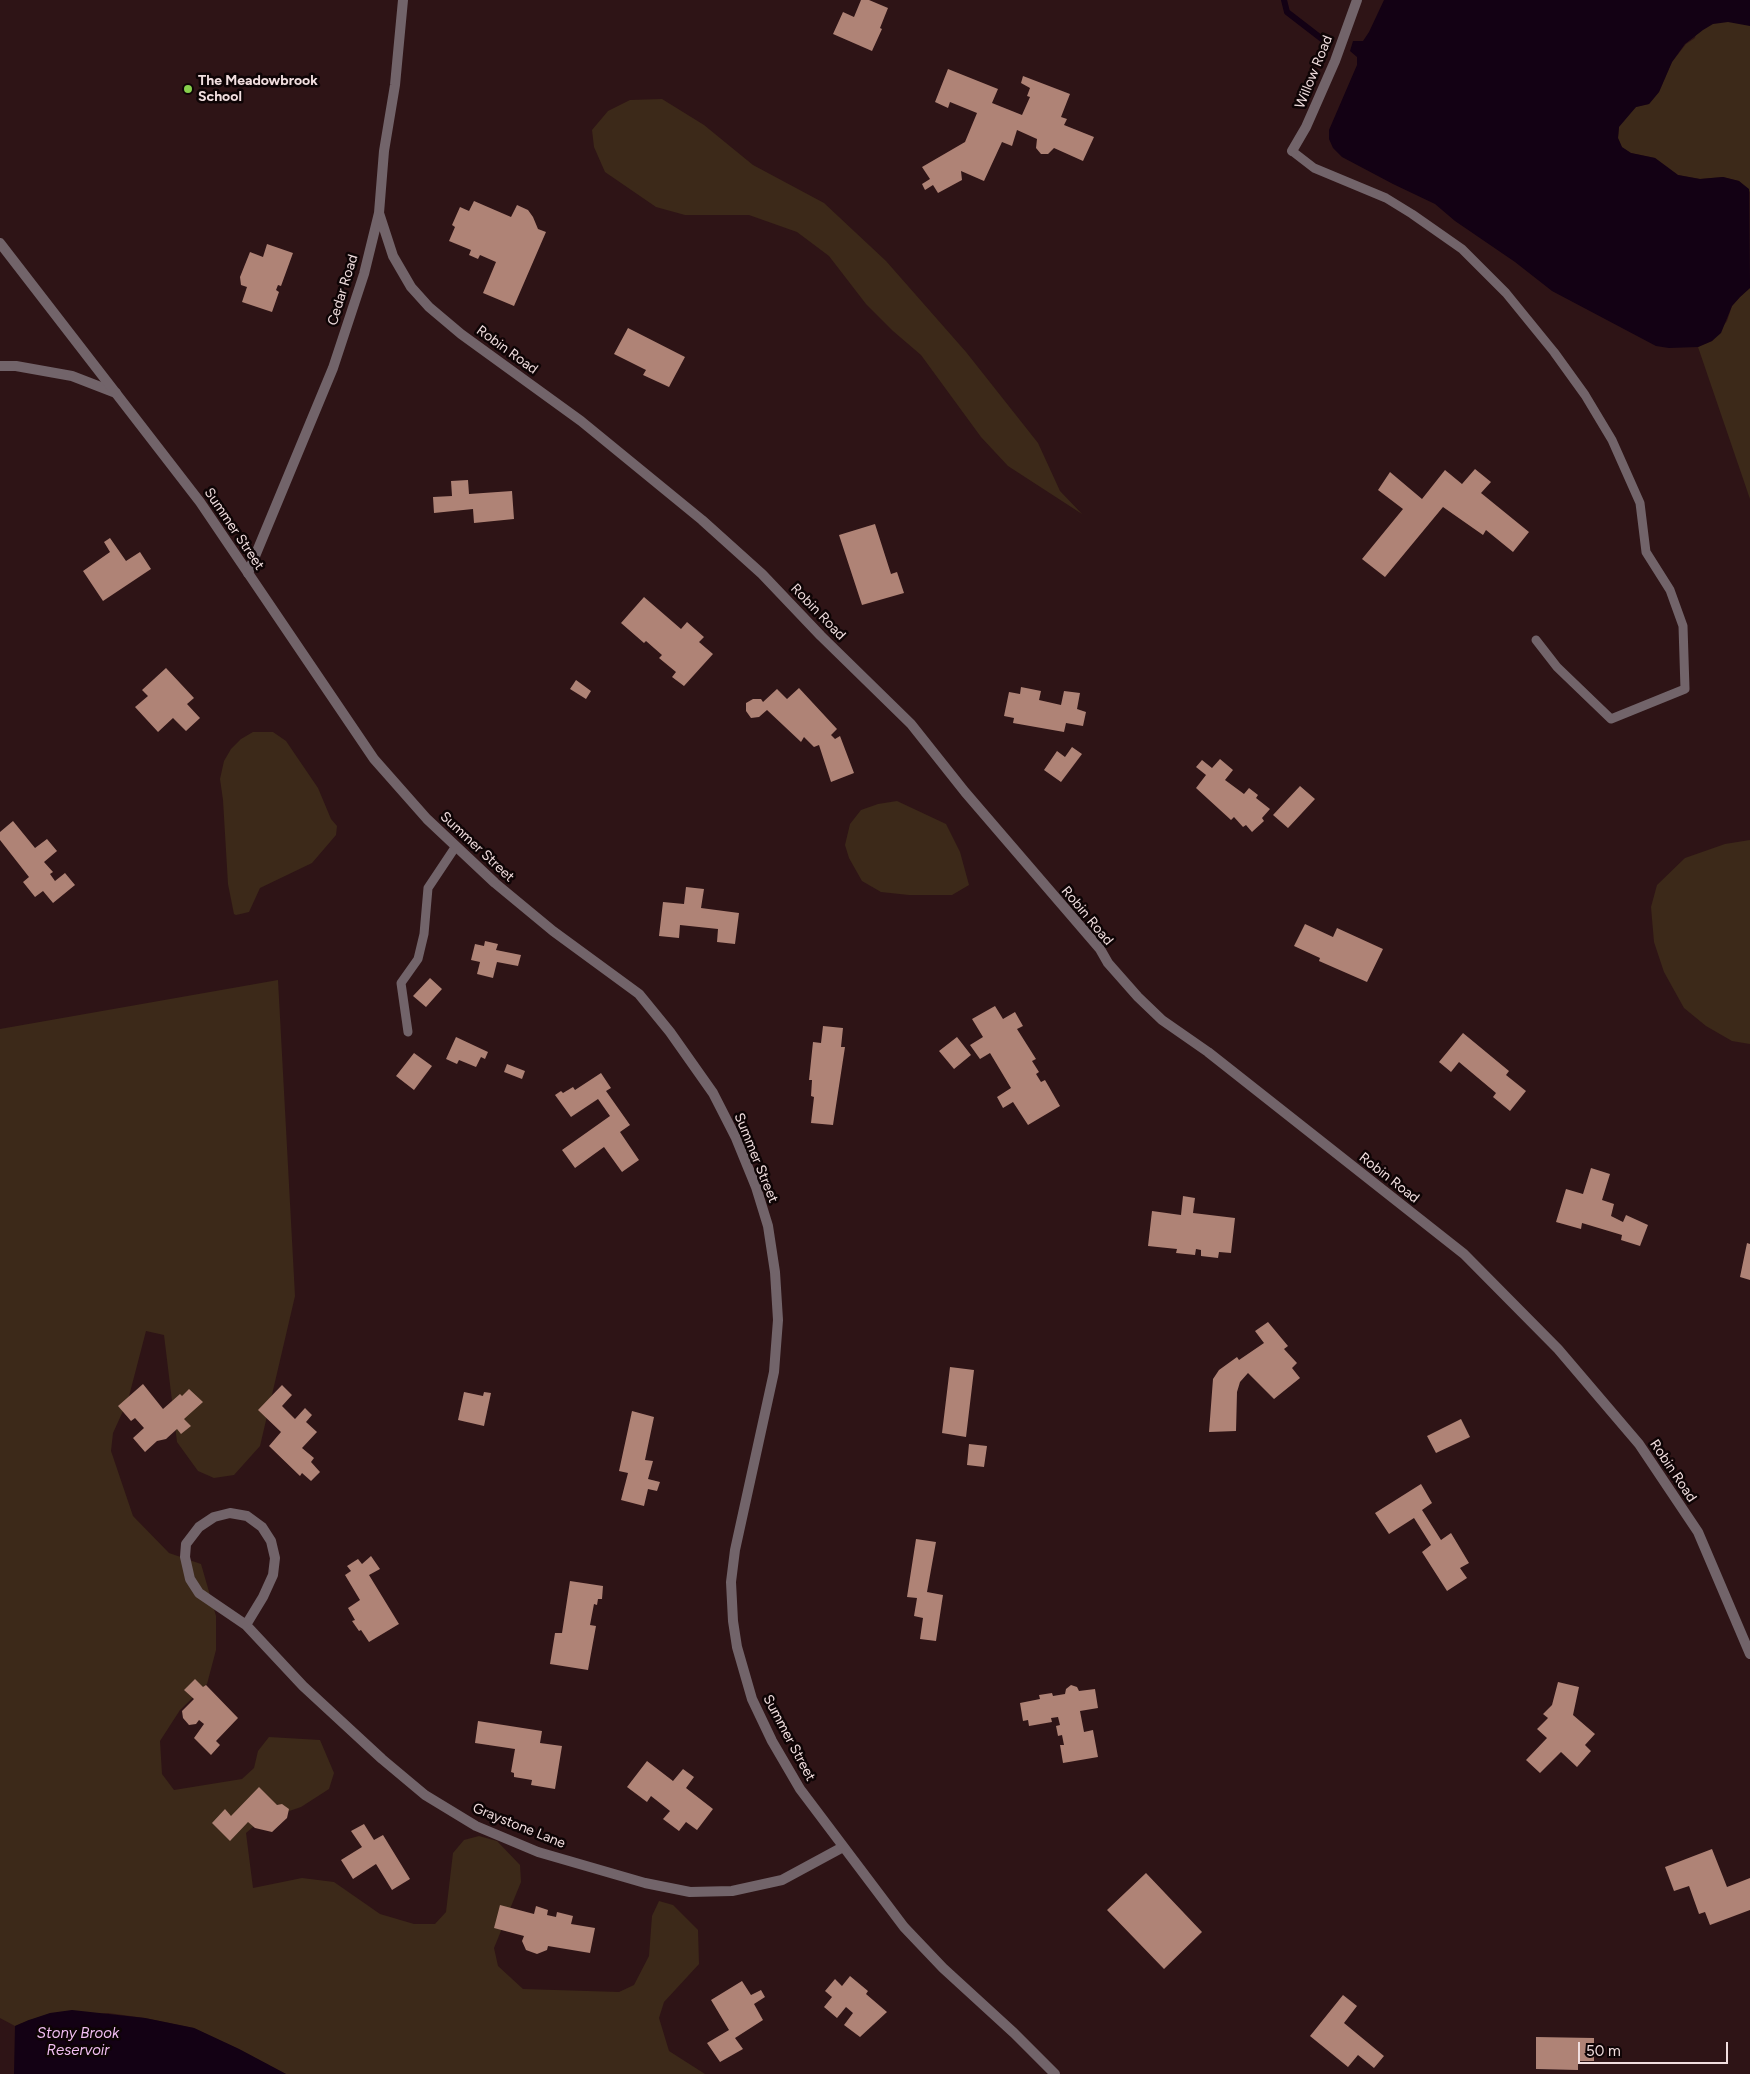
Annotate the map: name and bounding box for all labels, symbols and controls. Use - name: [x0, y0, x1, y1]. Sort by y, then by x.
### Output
- street label: Willow Road: [1292, 33, 1336, 111]
- place label: The Meadowbrook School: [198, 73, 318, 105]
- marker: The Meadowbrook School: [182, 83, 194, 95]
- street label: Cedar Road: [324, 252, 362, 328]
- street label: Robin Road: [473, 322, 541, 378]
- street label: Summer Street: [200, 485, 268, 573]
- street label: Robin Road: [787, 580, 849, 644]
- street label: Summer Street: [436, 808, 518, 886]
- street label: Robin Road: [1057, 883, 1117, 949]
- street label: Summer Street: [730, 1111, 782, 1205]
- street label: Robin Road: [1356, 1149, 1422, 1207]
- street label: Robin Road: [1646, 1437, 1700, 1505]
- street label: Summer Street: [759, 1692, 819, 1784]
- street label: Graystone Lane: [470, 1800, 568, 1852]
- water label: Stony Brook Reservoir: [37, 2025, 119, 2060]
- scale bar: [1580, 2032, 1730, 2064]
- text: 50 m: [1586, 2042, 1621, 2060]

